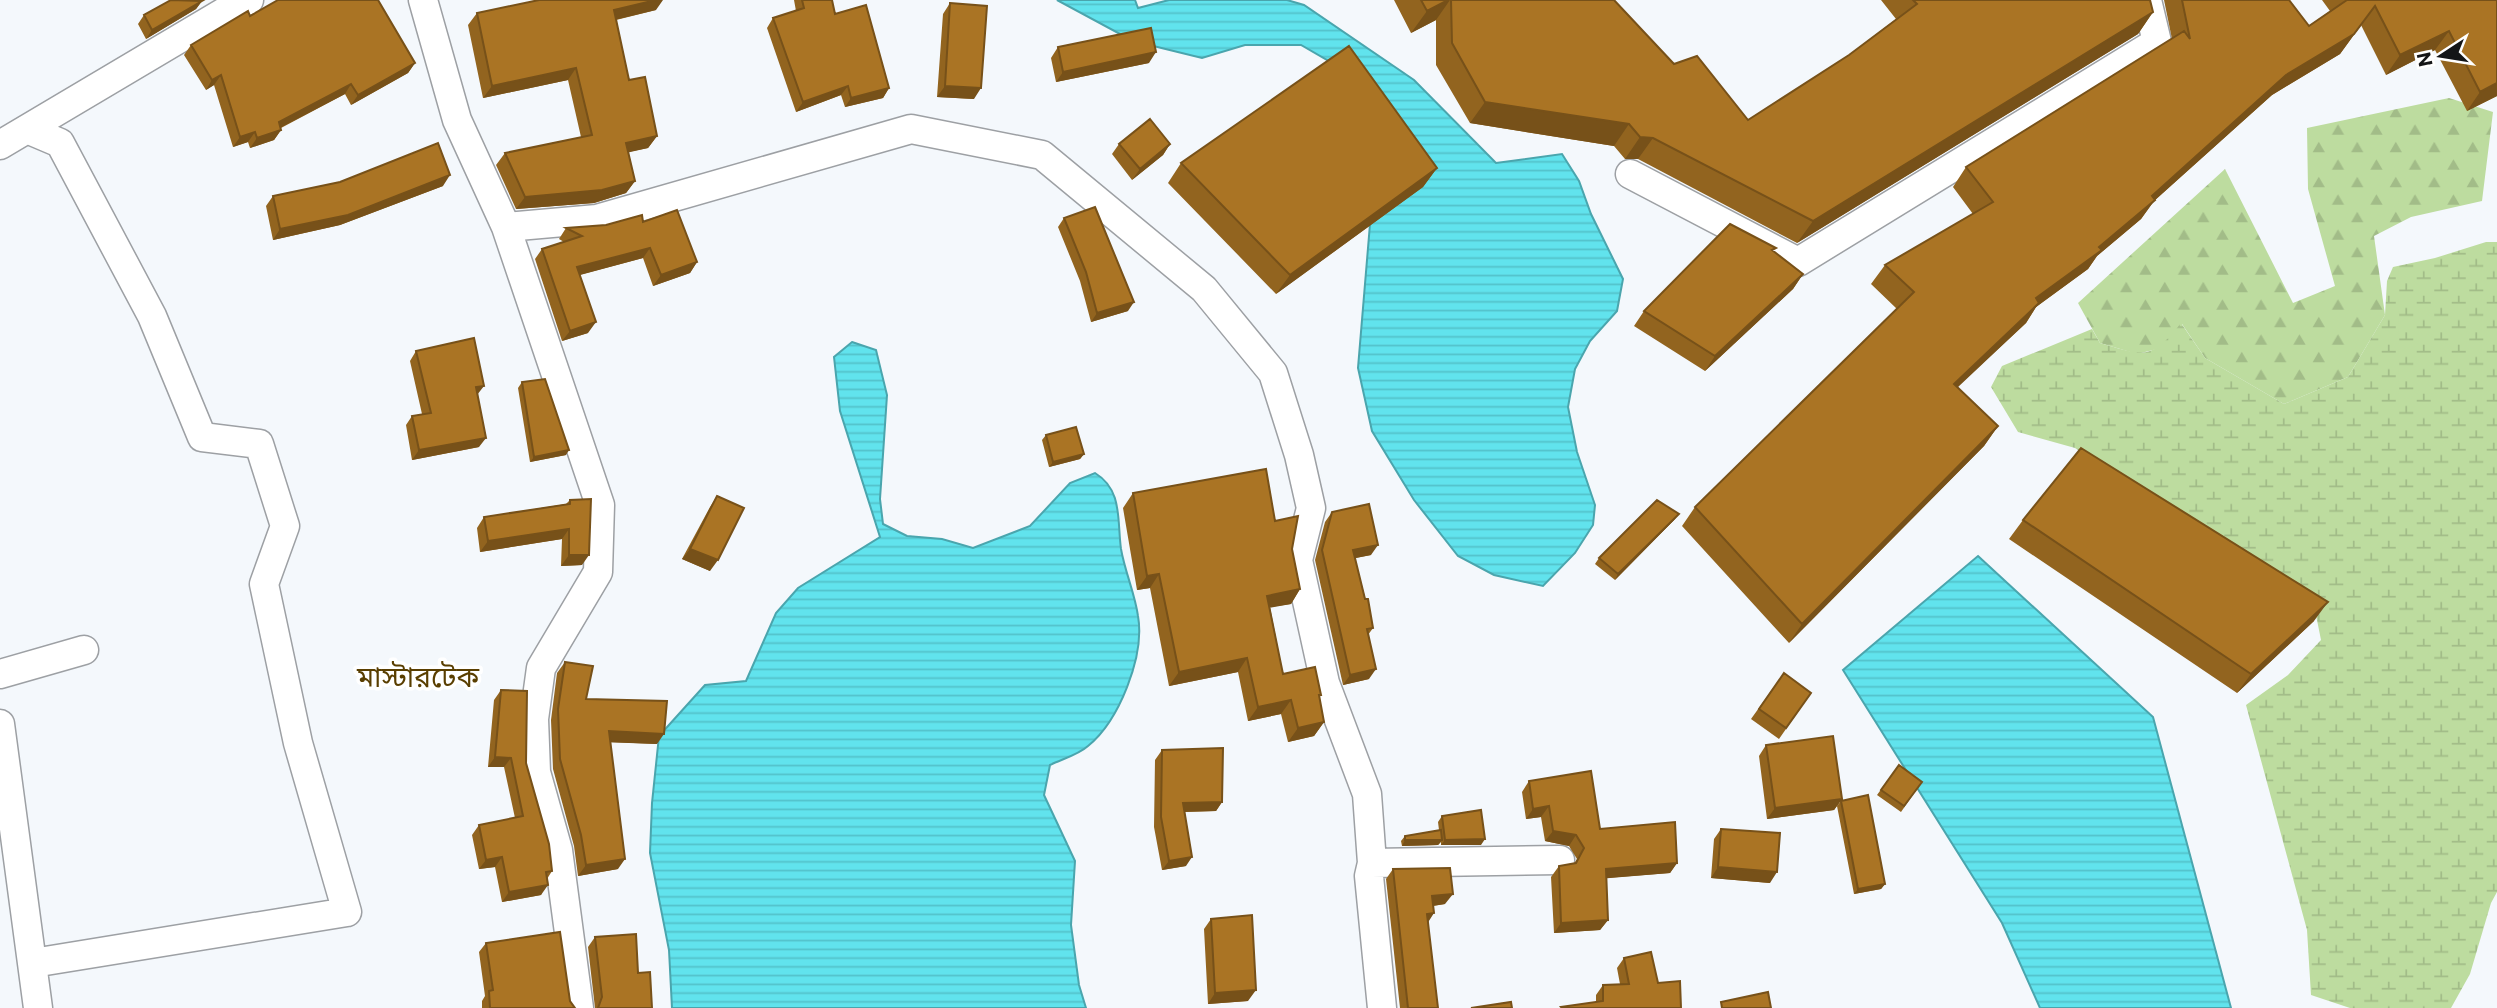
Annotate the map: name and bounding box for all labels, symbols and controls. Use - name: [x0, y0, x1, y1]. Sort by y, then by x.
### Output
- north arrow: [2406, 21, 2476, 91]
- text: N: [2411, 50, 2437, 69]
- district label: মাস্টারটেক: [356, 659, 479, 693]

